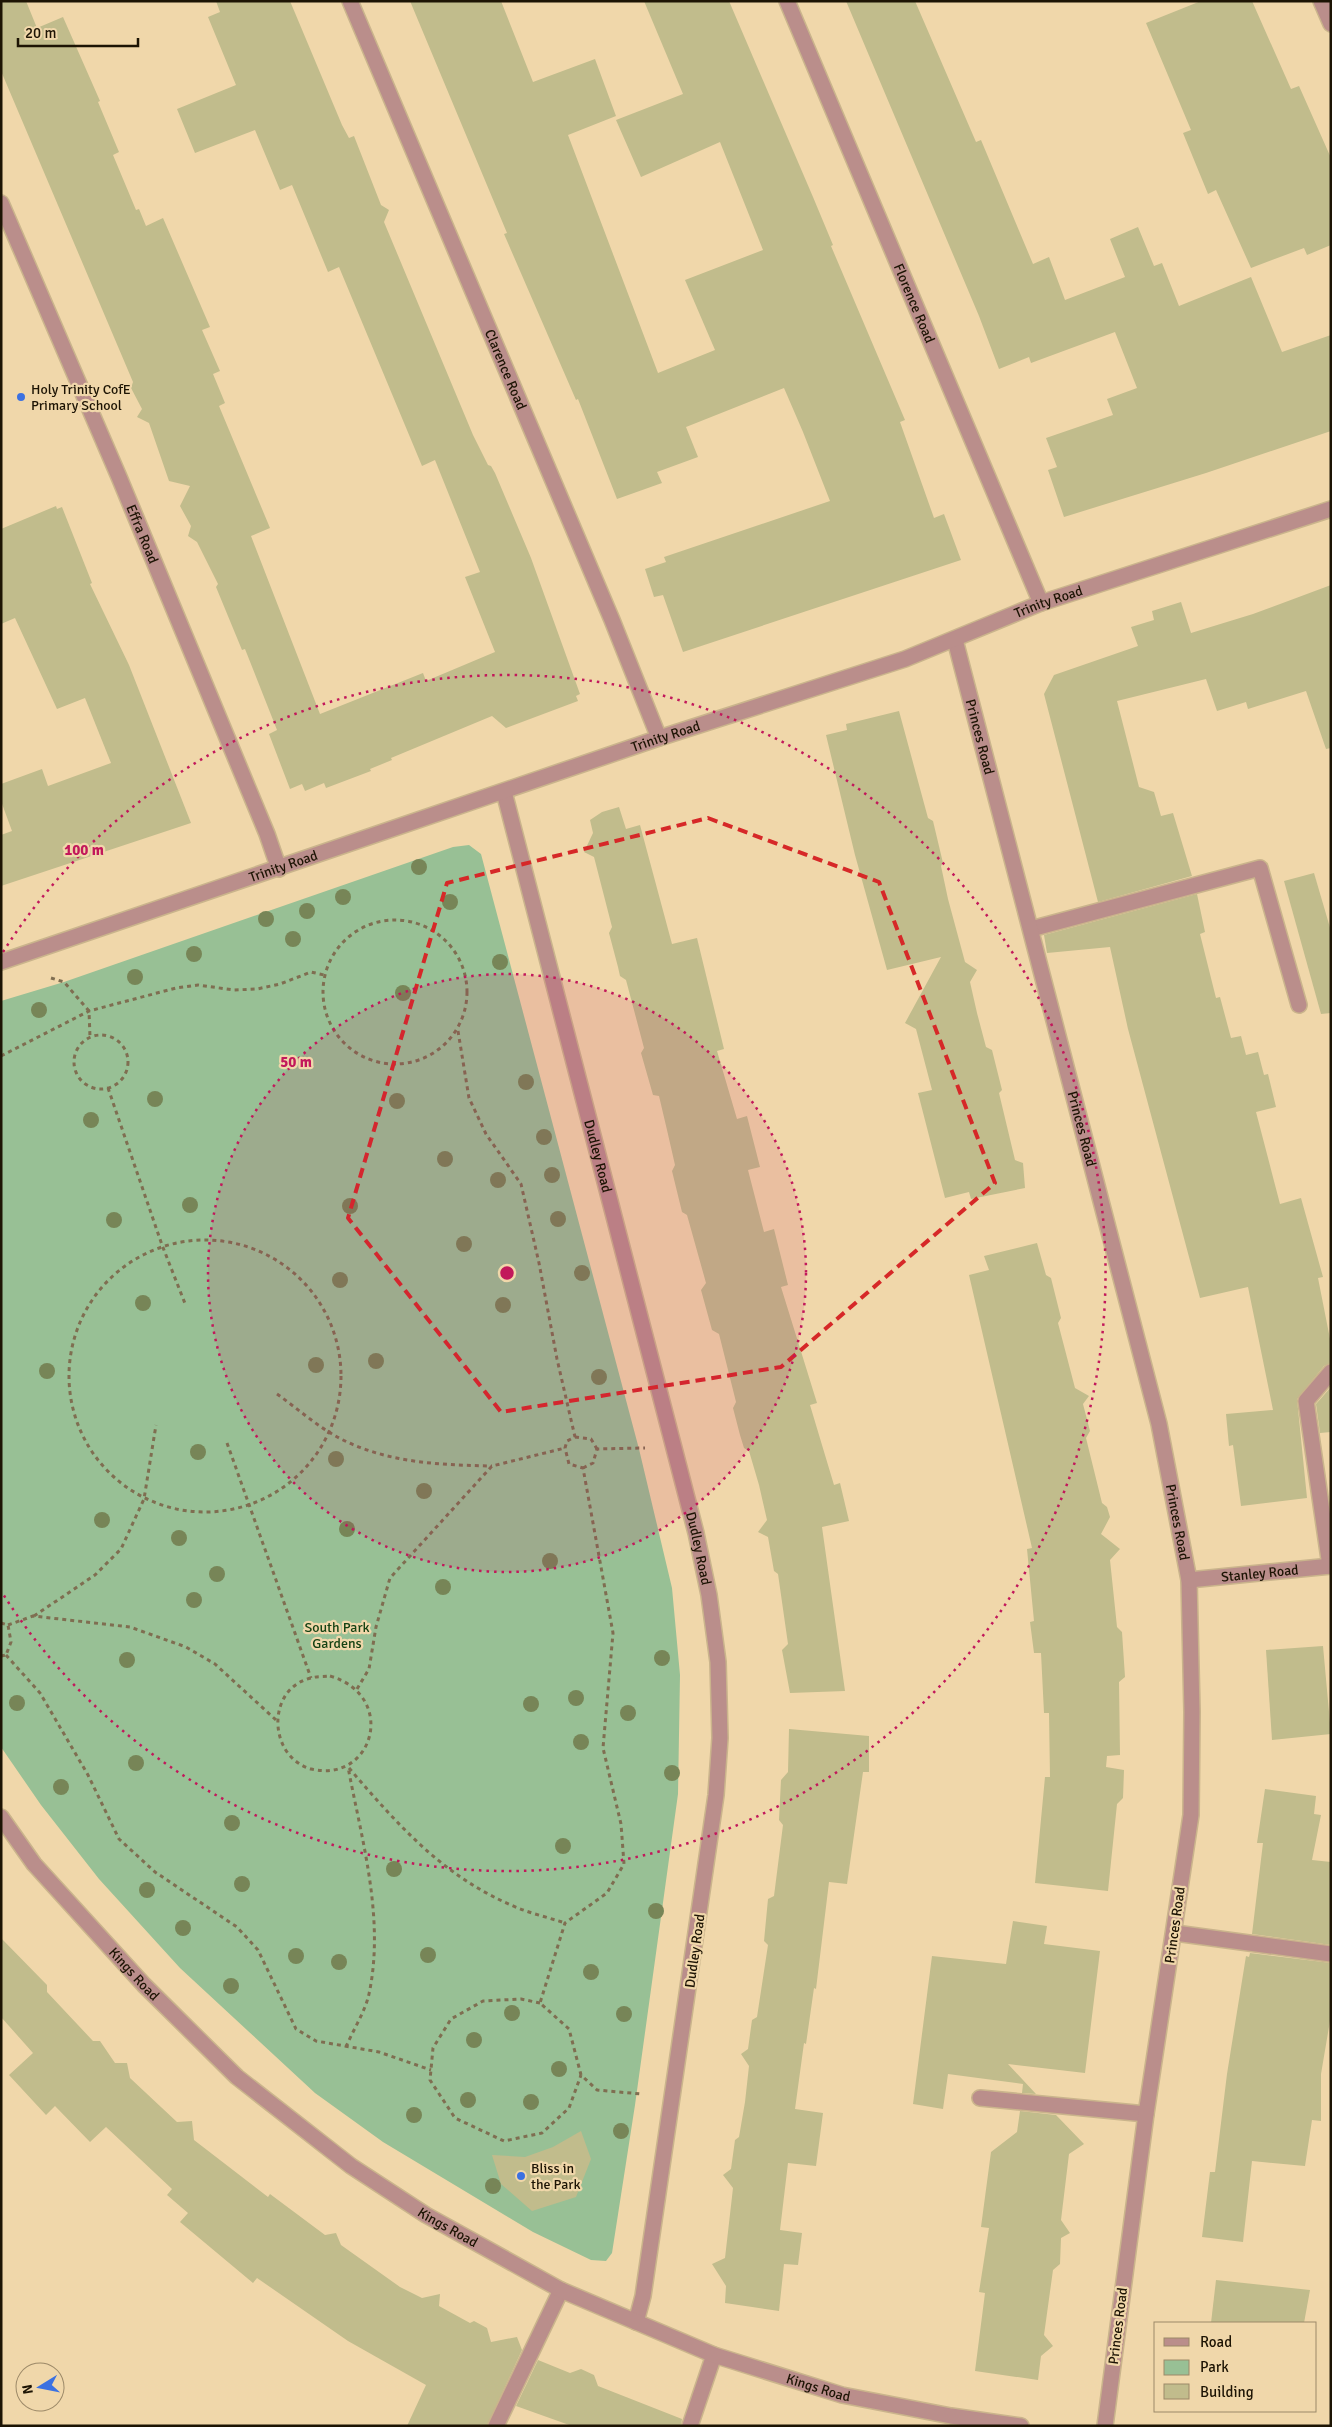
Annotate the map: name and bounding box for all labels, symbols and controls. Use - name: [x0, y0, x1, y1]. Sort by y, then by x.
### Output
- scale bar: [18, 15, 138, 47]
- text: 20 m: [25, 24, 56, 42]
- street label: Florence Road: [890, 261, 939, 346]
- street label: Clarence Road: [481, 327, 530, 412]
- place label: Holy Trinity CofE Primary School: [31, 381, 131, 414]
- marker: Holy Trinity CofE Primary School: [15, 391, 27, 403]
- street label: Effra Road: [123, 502, 162, 566]
- street label: Trinity Road: [1012, 582, 1085, 622]
- street label: Princes Road: [962, 697, 998, 776]
- street label: Trinity Road: [629, 717, 702, 755]
- text: 100 m: [64, 841, 104, 859]
- street label: Trinity Road: [247, 846, 320, 886]
- text: 50 m: [280, 1053, 312, 1071]
- street label: Princes Road: [1064, 1089, 1100, 1168]
- street label: Dudley Road: [581, 1118, 616, 1194]
- centre of rings: [498, 1264, 516, 1282]
- street label: Princes Road: [1162, 1483, 1194, 1562]
- street label: Dudley Road: [682, 1510, 715, 1586]
- street label: Stanley Road: [1220, 1561, 1299, 1585]
- park label: South Park Gardens: [304, 1619, 370, 1652]
- street label: Princes Road: [1161, 1886, 1189, 1964]
- street label: Dudley Road: [681, 1913, 709, 1989]
- street label: Kings Road: [105, 1944, 163, 2004]
- place label: Bliss in the Park: [531, 2160, 581, 2193]
- marker: Bliss in the Park: [515, 2170, 527, 2182]
- street label: Kings Road: [414, 2203, 481, 2251]
- street label: Princes Road: [1105, 2287, 1131, 2365]
- legend: [1154, 2322, 1317, 2412]
- text: Road: [1200, 2333, 1232, 2351]
- text: Park: [1200, 2358, 1229, 2376]
- north arrow: [15, 2362, 65, 2412]
- street label: Kings Road: [784, 2370, 852, 2405]
- text: N: [18, 2383, 37, 2395]
- text: Building: [1200, 2383, 1254, 2401]

